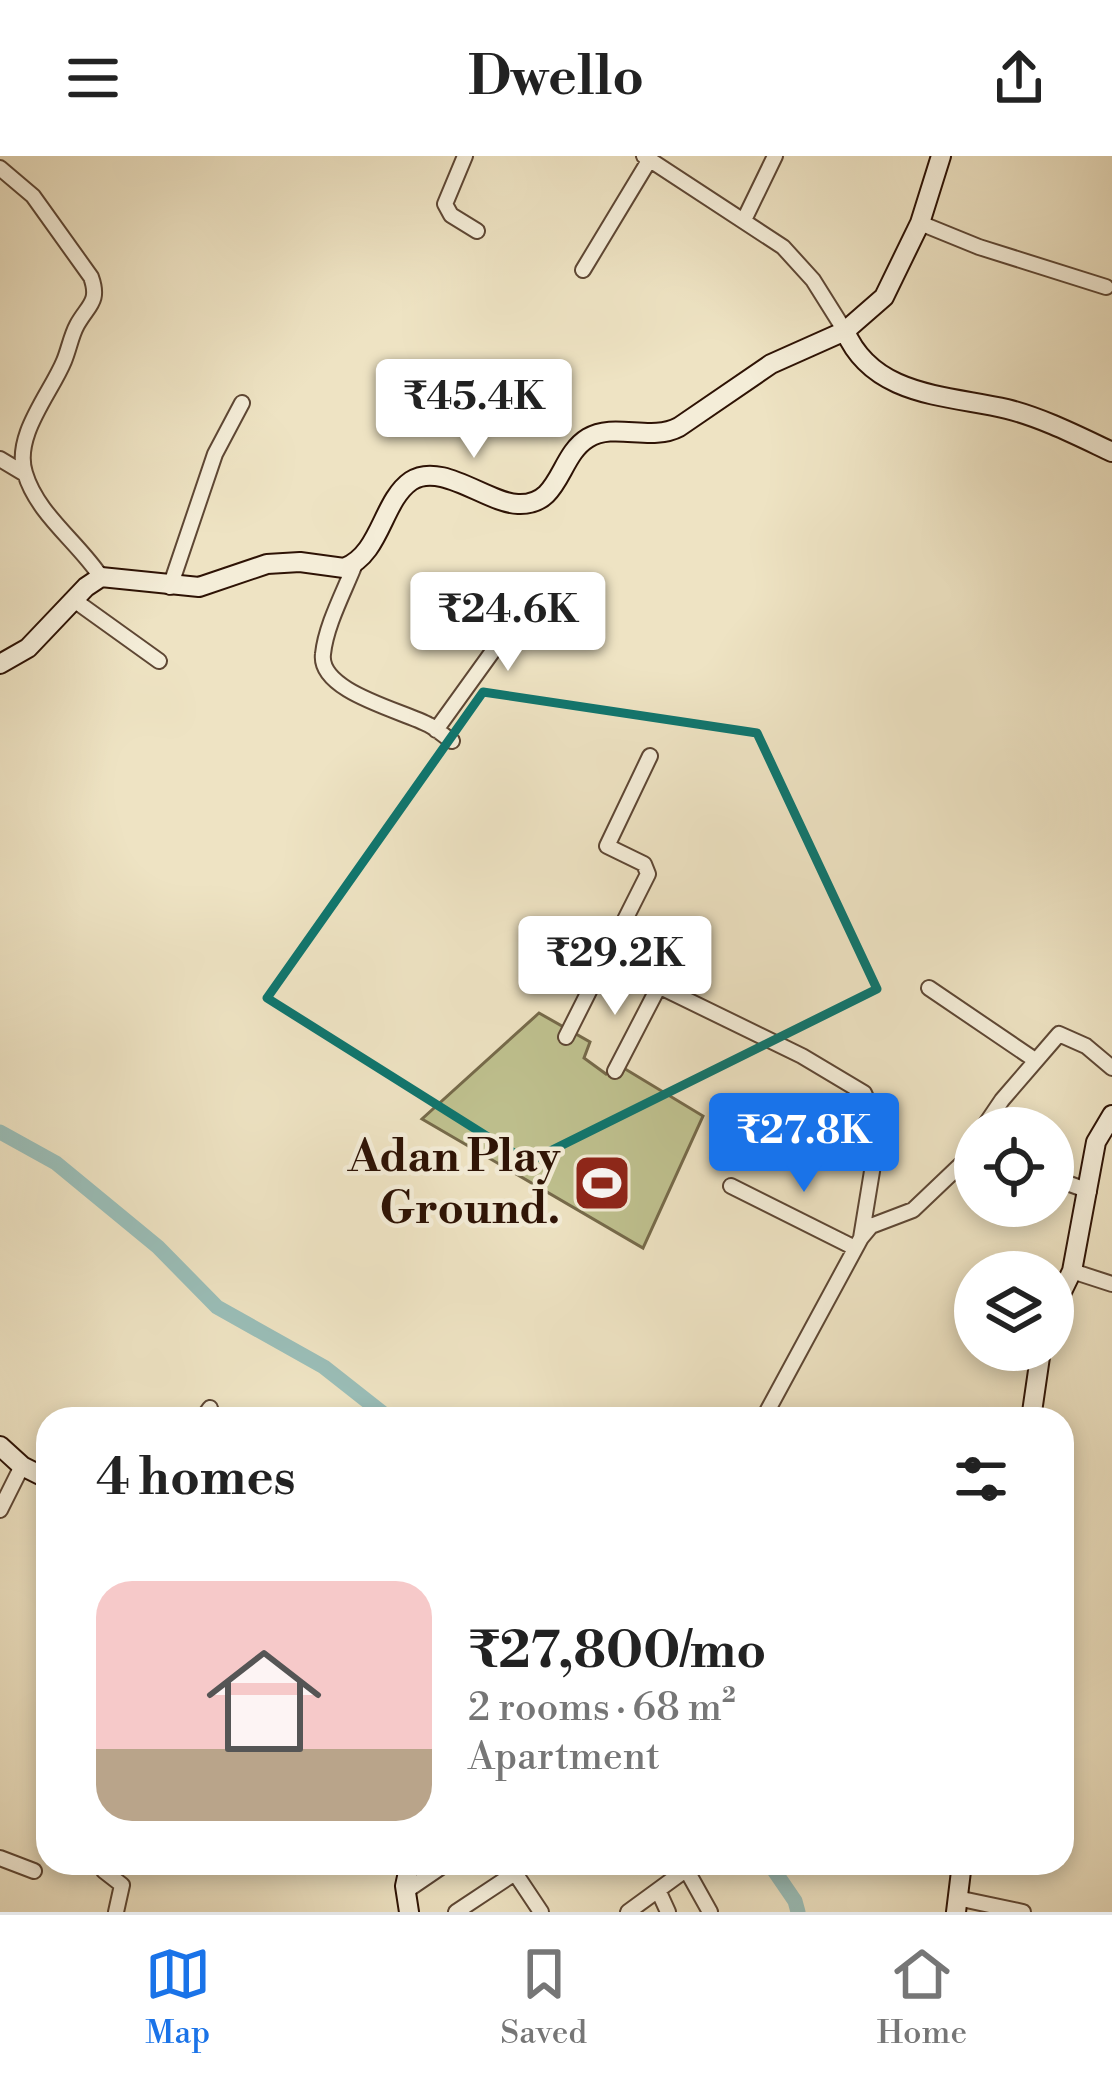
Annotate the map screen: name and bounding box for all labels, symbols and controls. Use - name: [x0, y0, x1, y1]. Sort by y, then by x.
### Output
- text: Dwello: [468, 44, 644, 112]
- icon: menu: [60, 45, 126, 111]
- icon: share: [986, 45, 1052, 111]
- pin: ₹45.4K: [376, 359, 572, 461]
- text: ₹45.4K: [403, 373, 545, 422]
- pin: ₹24.6K: [410, 572, 606, 674]
- text: ₹24.6K: [437, 586, 579, 635]
- pin: ₹29.2K: [517, 916, 713, 1018]
- text: ₹29.2K: [545, 930, 685, 979]
- pin: ₹27.8K: [706, 1093, 902, 1195]
- text: ₹27.8K: [736, 1107, 872, 1156]
- map controls: [954, 1107, 1074, 1371]
- button: locate: [954, 1107, 1074, 1227]
- place label: Adan Play Ground.: [347, 1129, 560, 1238]
- sports icon: Adan Play Ground.: [571, 1152, 633, 1214]
- button: layers: [954, 1251, 1074, 1371]
- icon: filters: [948, 1446, 1014, 1512]
- text: 4 homes: [96, 1447, 296, 1511]
- text: ₹27,800/mo: [468, 1620, 766, 1684]
- icon: home: [192, 1629, 336, 1773]
- text: 2 rooms · 68 m²: [468, 1684, 736, 1733]
- text: Apartment: [468, 1733, 660, 1782]
- tab: Map: [145, 1941, 211, 2054]
- tab: Saved: [500, 1941, 587, 2054]
- tab: Home: [877, 1941, 967, 2054]

